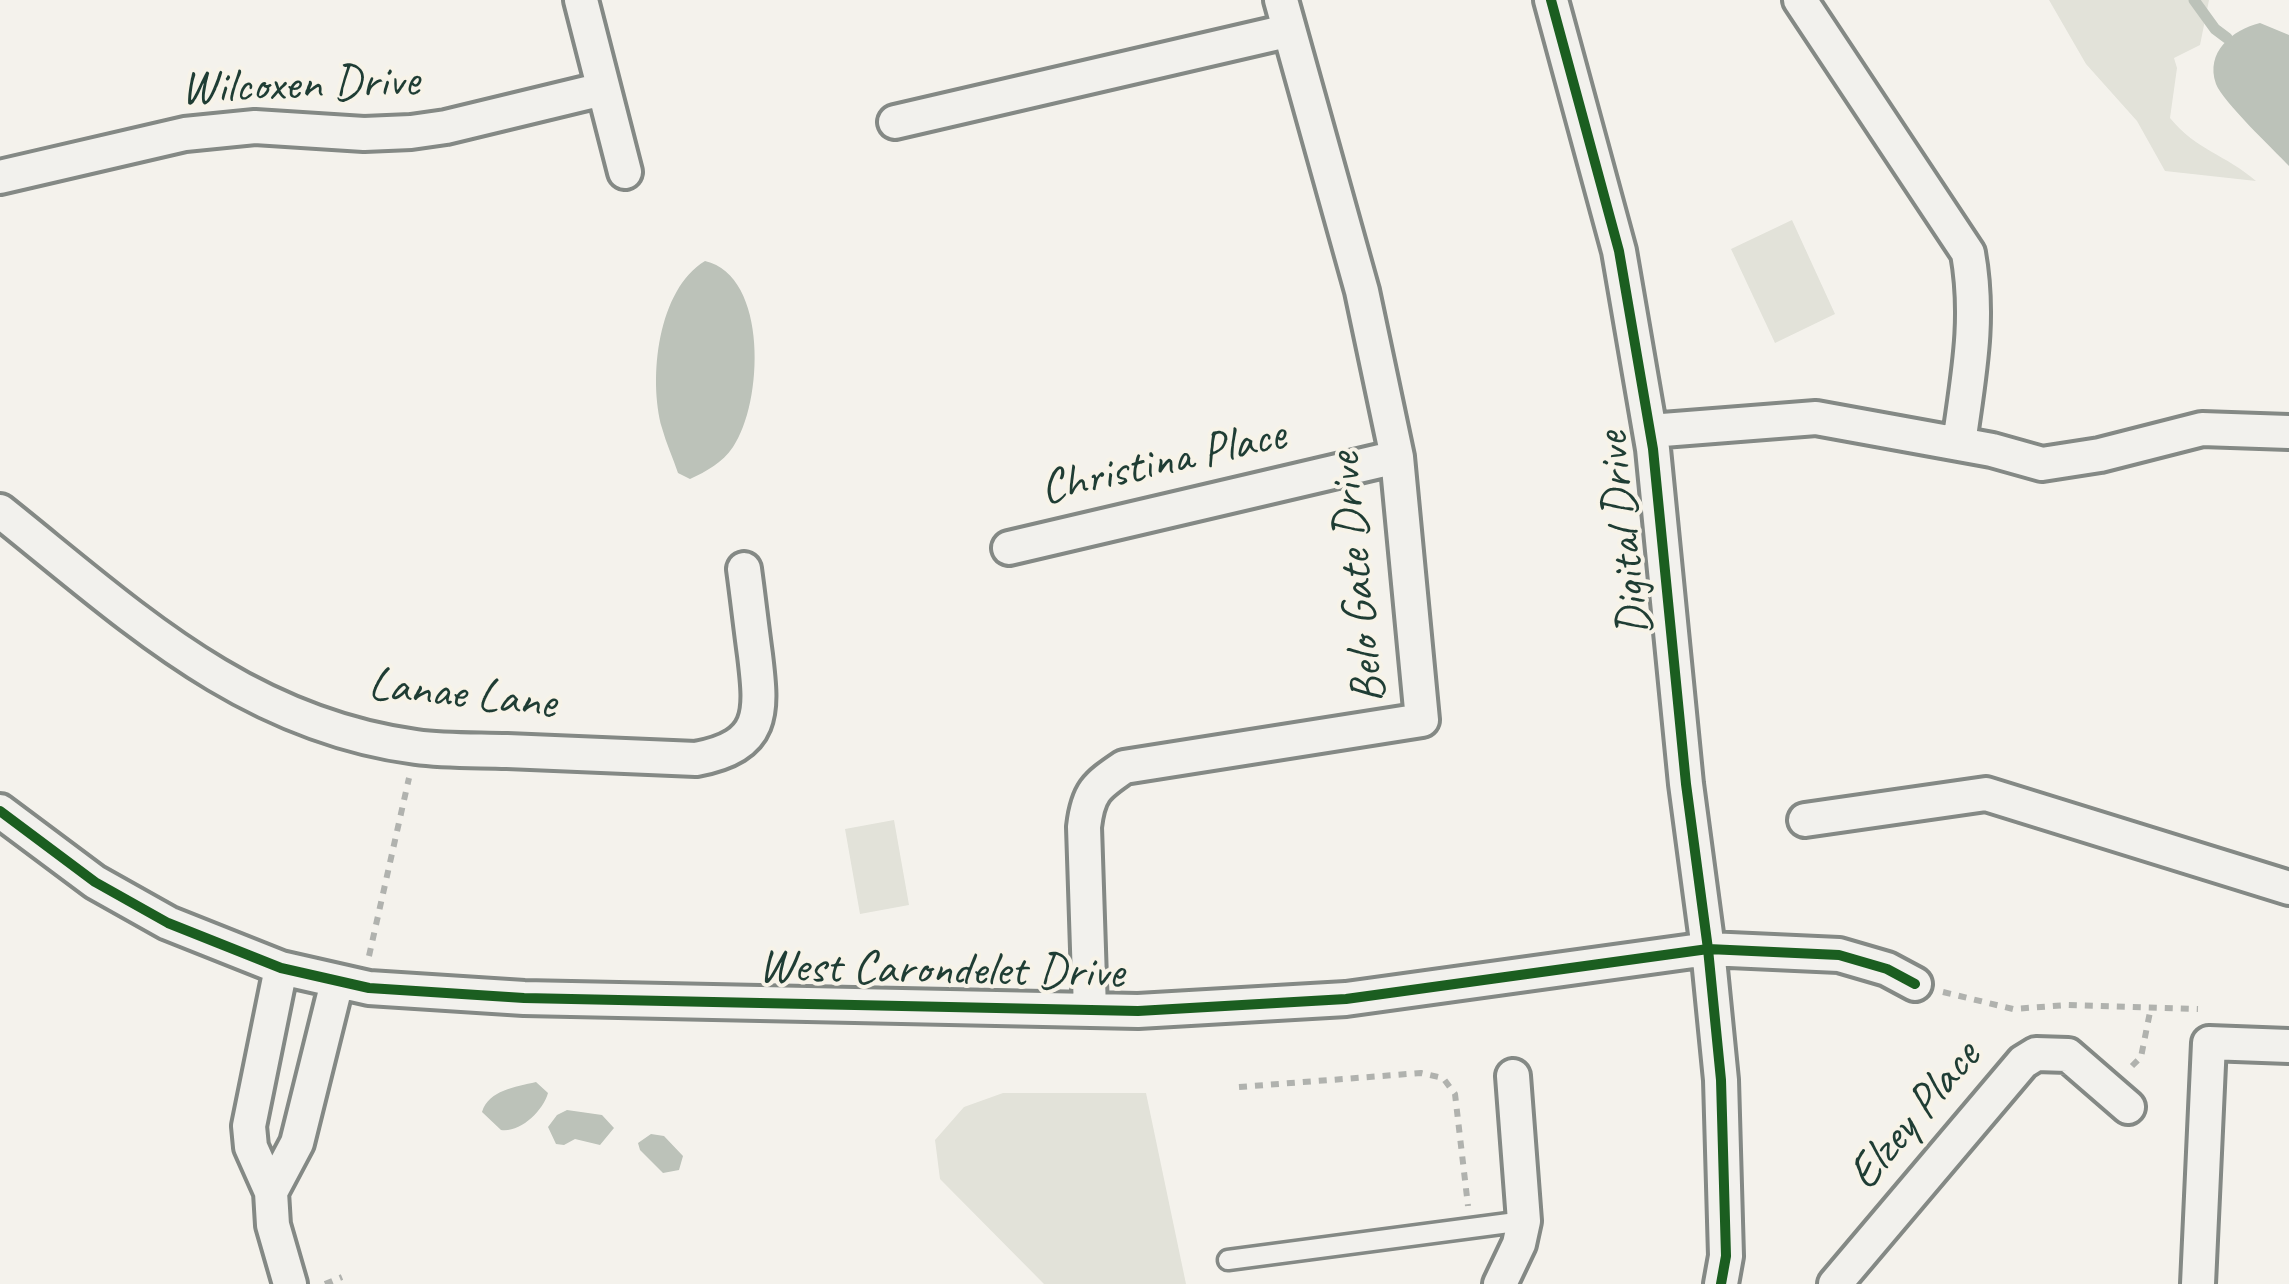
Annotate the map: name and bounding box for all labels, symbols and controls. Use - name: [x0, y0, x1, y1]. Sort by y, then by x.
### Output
- street label: Wilcoxen Drive: [180, 53, 420, 119]
- street label: Christina Place: [1035, 407, 1291, 519]
- street label: Digital Drive: [1584, 429, 1666, 639]
- street label: Belo Gate Drive: [1316, 450, 1400, 706]
- street label: Lanae Lane: [365, 657, 559, 733]
- street label: West Carondelet Drive: [758, 939, 1124, 1003]
- street label: Elzey Place: [1836, 1030, 1994, 1202]

